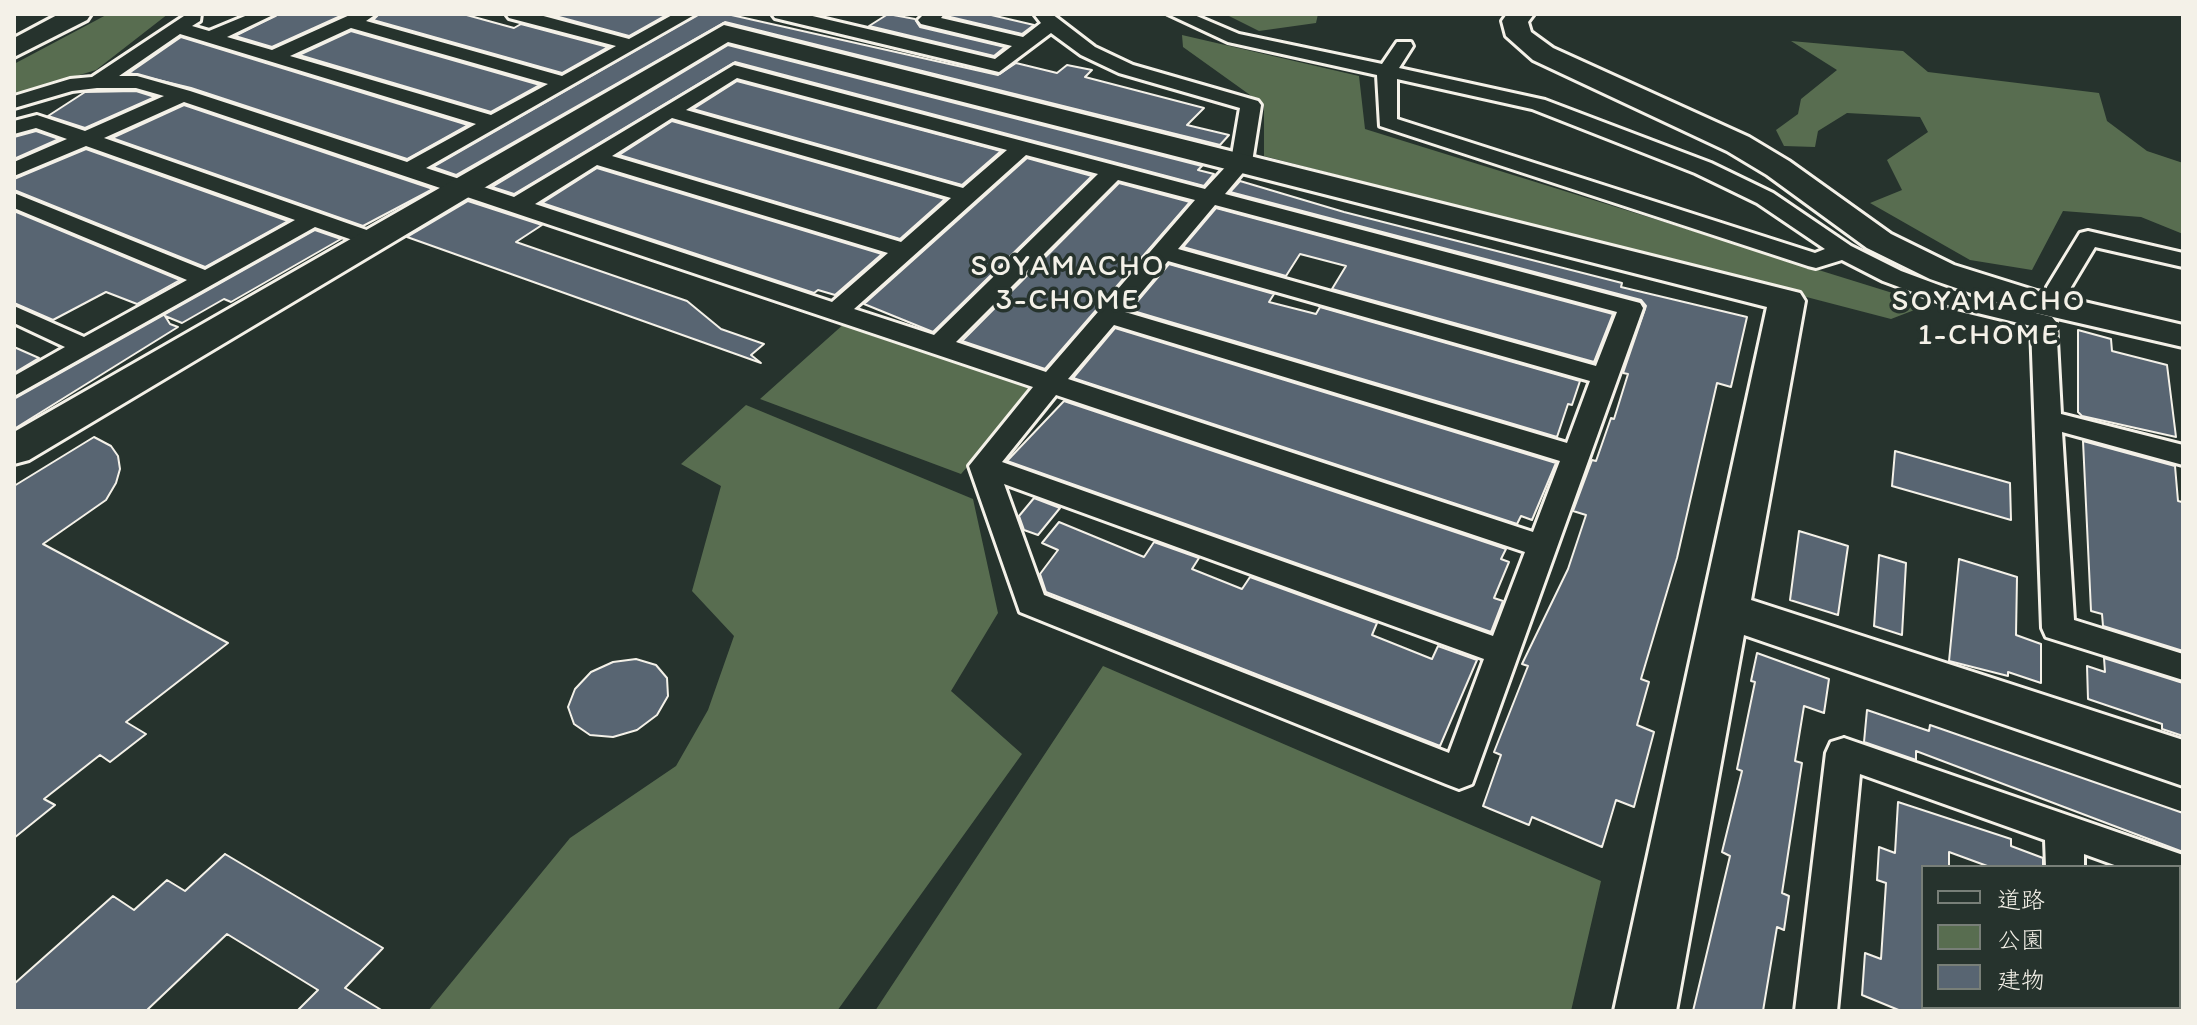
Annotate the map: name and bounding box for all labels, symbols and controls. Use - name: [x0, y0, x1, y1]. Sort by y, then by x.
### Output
- district label: SOYAMACHO 3-CHOME: [969, 249, 1167, 320]
- district label: SOYAMACHO 1-CHOME: [1890, 284, 2088, 354]
- legend: [1921, 865, 2181, 1009]
- text: 道路: [1997, 885, 2045, 914]
- text: 公園: [1997, 925, 2045, 954]
- text: 建物: [1997, 965, 2045, 994]

